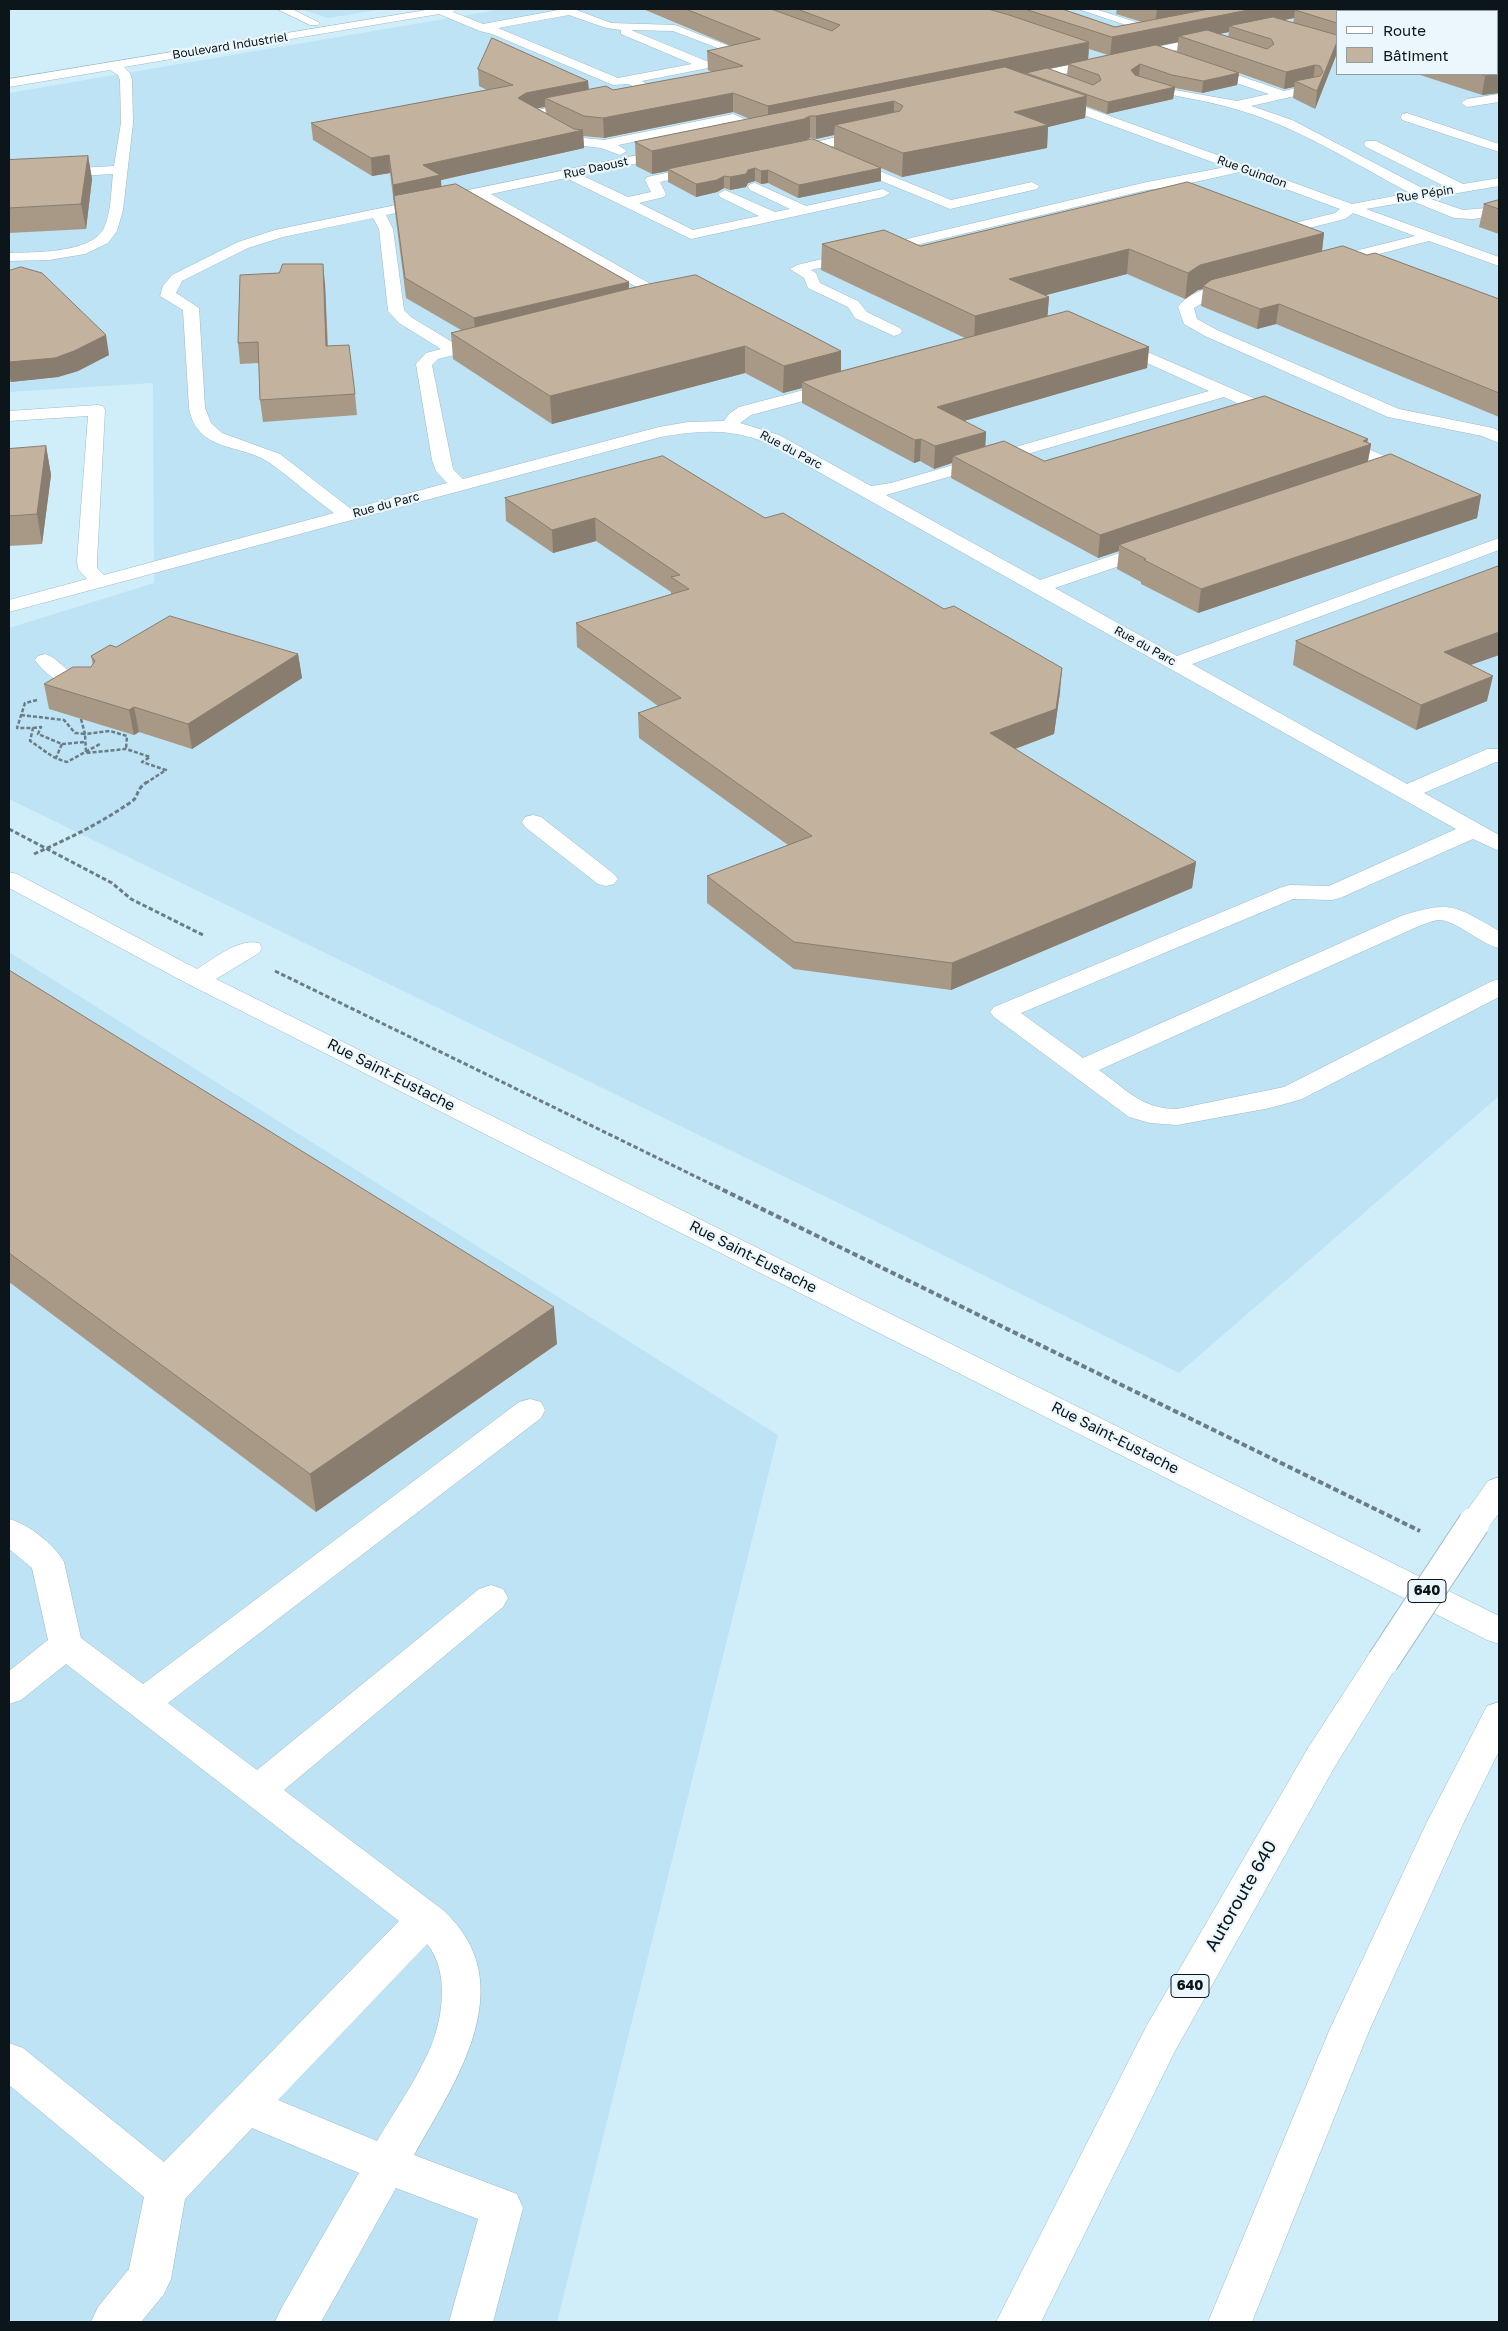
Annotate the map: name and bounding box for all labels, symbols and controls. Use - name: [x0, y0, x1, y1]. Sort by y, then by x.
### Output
- legend: [1336, 10, 1498, 75]
- text: Route: [1383, 21, 1426, 39]
- street label: Boulevard Industriel: [171, 30, 289, 62]
- text: Bâtiment: [1383, 46, 1448, 64]
- street label: Rue Guindon: [1215, 153, 1289, 191]
- street label: Rue Daoust: [562, 154, 630, 182]
- street label: Rue Pépin: [1395, 182, 1455, 206]
- street label: Rue du Parc: [757, 428, 825, 472]
- street label: Rue du Parc: [351, 489, 421, 521]
- street label: Rue du Parc: [1112, 623, 1178, 669]
- street label: Rue Saint-Eustache: [324, 1035, 458, 1115]
- street label: Rue Saint-Eustache: [686, 1217, 820, 1297]
- street label: Rue Saint-Eustache: [1048, 1398, 1182, 1478]
- road number: 640: [1408, 1580, 1446, 1602]
- street label: Autoroute 640: [1201, 1837, 1281, 1955]
- road number: 640: [1171, 1974, 1209, 1998]

